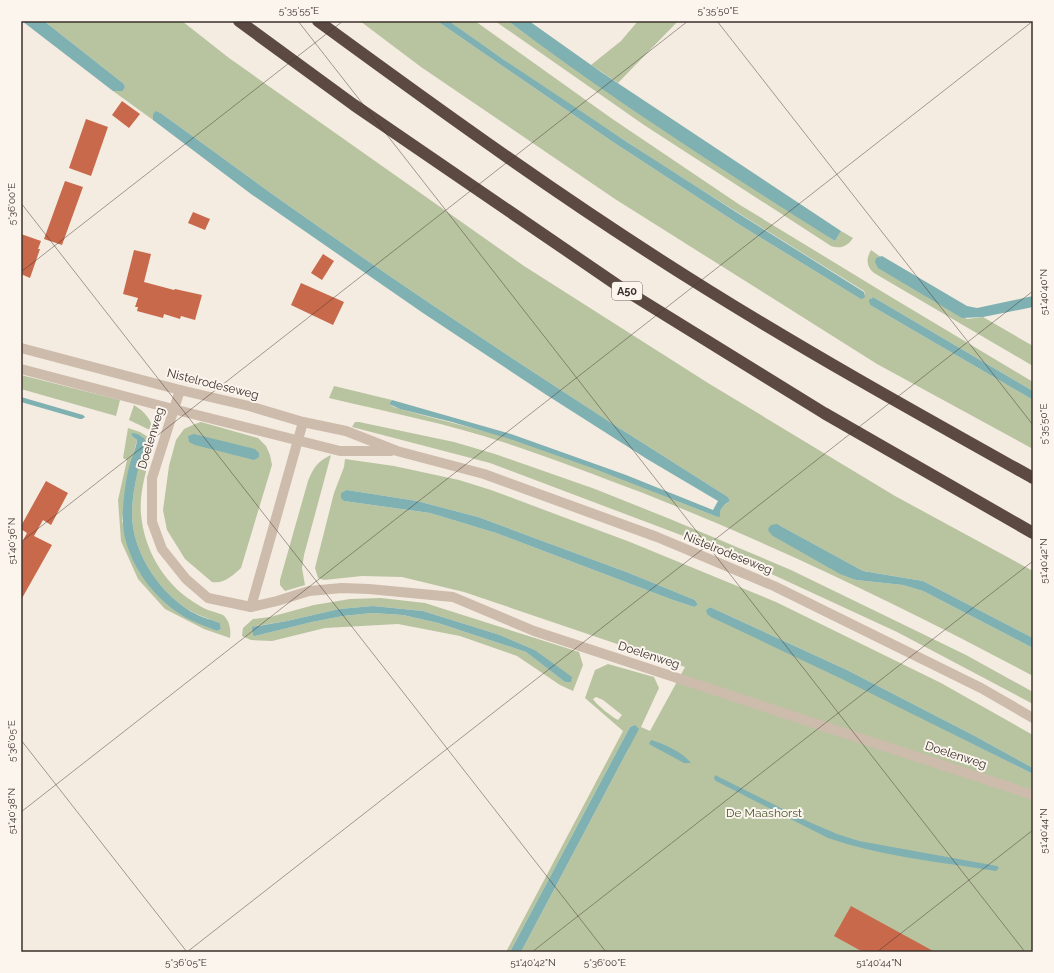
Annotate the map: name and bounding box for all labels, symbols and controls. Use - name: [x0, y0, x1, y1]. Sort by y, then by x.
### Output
- text: 5°35'55"E: [279, 5, 319, 16]
- text: 5°35'50"E: [697, 5, 739, 16]
- text: 5°36'00"E: [6, 183, 17, 225]
- text: 51°40'40"N: [1038, 269, 1049, 315]
- road number: A50: [612, 282, 642, 300]
- street label: Nistelrodeseweg: [166, 366, 260, 402]
- text: 5°35'50"E: [1038, 403, 1049, 445]
- street label: Doelenweg: [135, 405, 167, 471]
- text: 51°40'36"N: [6, 518, 17, 564]
- street label: Nistelrodeseweg: [682, 529, 774, 577]
- text: 51°40'42"N: [1038, 538, 1049, 584]
- street label: Doelenweg: [616, 638, 682, 672]
- text: 5°36'05"E: [6, 720, 17, 762]
- street label: Doelenweg: [923, 738, 989, 772]
- text: 51°40'38"N: [6, 788, 17, 834]
- park label: De Maashorst: [726, 806, 802, 820]
- text: 51°40'44"N: [1038, 808, 1049, 854]
- text: 5°36'05"E: [165, 957, 207, 968]
- text: 51°40'42"N: [510, 957, 556, 968]
- text: 5°36'00"E: [584, 957, 626, 968]
- text: 51°40'44"N: [856, 957, 902, 968]

